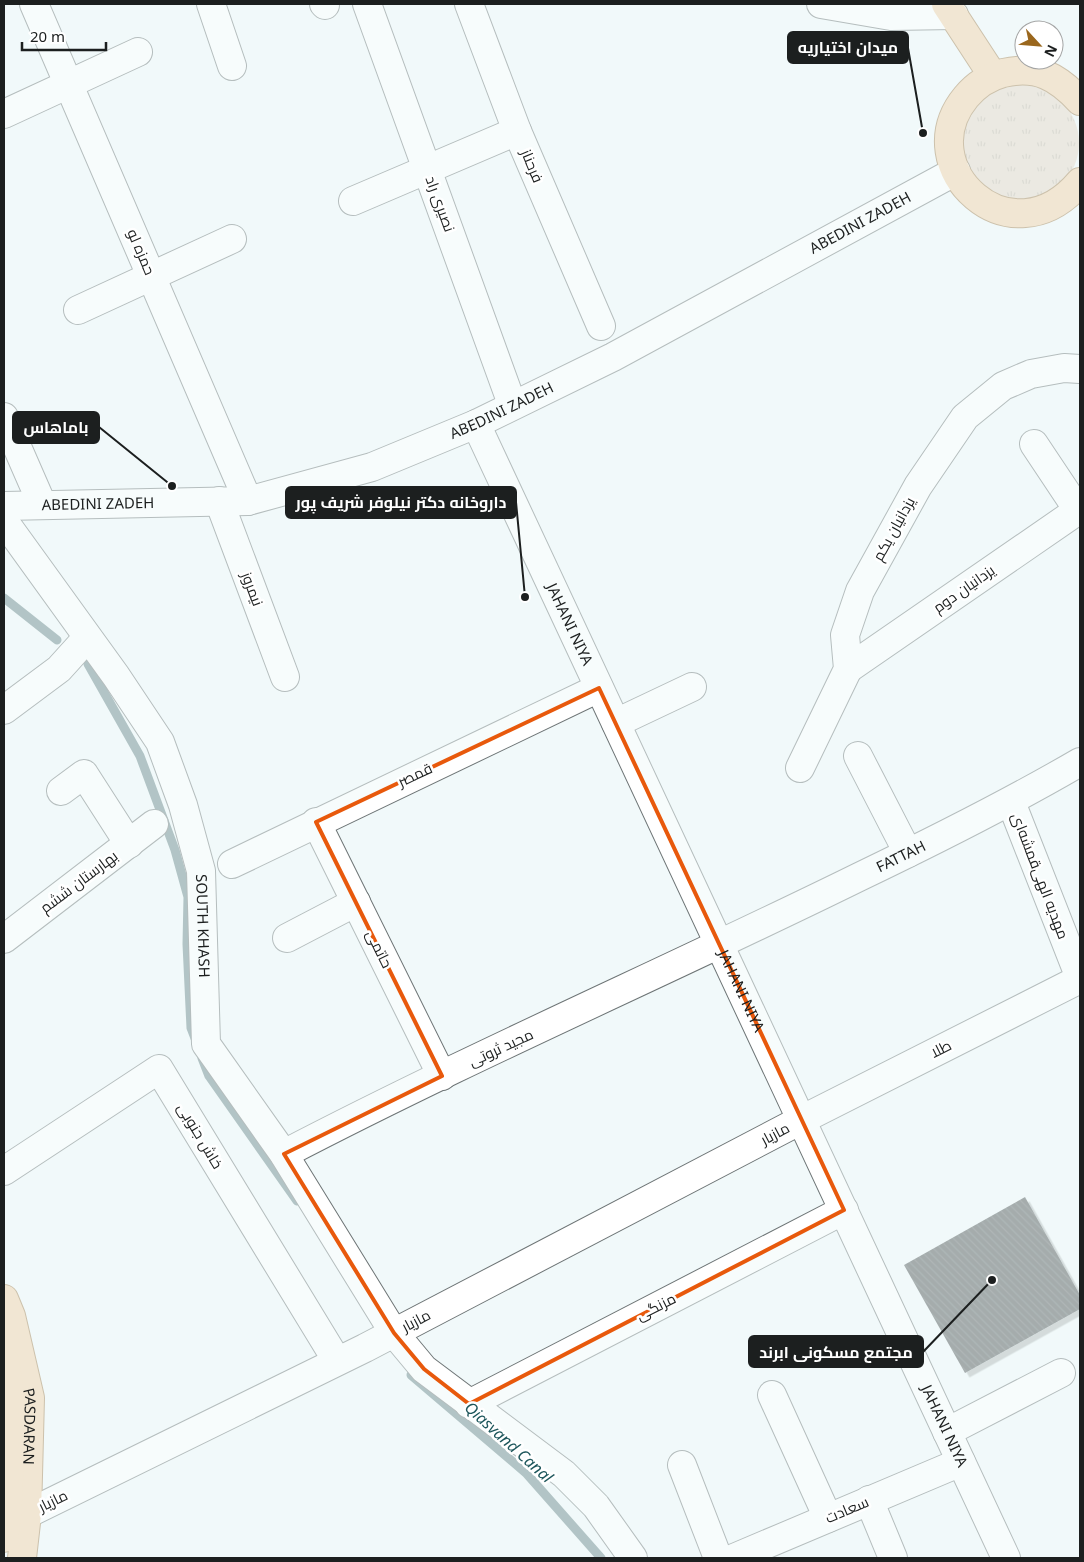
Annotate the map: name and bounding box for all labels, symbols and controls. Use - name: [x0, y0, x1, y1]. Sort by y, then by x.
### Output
- scale bar: [22, 20, 106, 52]
- north arrow: [1014, 20, 1064, 70]
- text: 20 m: [30, 26, 65, 46]
- callout: میدان اختیاریه: [788, 32, 908, 63]
- text: میدان اختیاریه: [798, 36, 898, 58]
- text: N: [1040, 42, 1062, 60]
- street label: فرحناز: [517, 145, 549, 185]
- street label: نصیری راد: [421, 173, 460, 235]
- street label: ABEDINI ZADEH: [805, 186, 914, 258]
- street label: حمزه لو: [123, 225, 161, 278]
- street label: ABEDINI ZADEH: [446, 377, 557, 443]
- callout: باماهاس: [13, 412, 99, 443]
- text: باماهاس: [23, 416, 89, 438]
- callout: داروخانه دکتر نیلوفر شریف پور: [286, 487, 516, 518]
- text: داروخانه دکتر نیلوفر شریف پور: [295, 491, 507, 514]
- street label: ABEDINI ZADEH: [41, 492, 155, 514]
- street label: یزدانیان یکم: [867, 493, 920, 565]
- street label: یزدانیان دوم: [928, 560, 999, 618]
- street label: نیمروز: [237, 568, 269, 609]
- street label: JAHANI NIYA: [542, 578, 598, 668]
- street label: قمصر: [393, 757, 435, 791]
- street label: مهدیه الهی‌قمشه‌ای: [1007, 810, 1074, 942]
- street label: FATTAH: [873, 835, 929, 876]
- street label: بهارستان ششم: [35, 845, 122, 918]
- street label: SOUTH KHASH: [192, 874, 215, 978]
- street label: حاتمی: [361, 926, 398, 971]
- street label: JAHANI NIYA: [713, 945, 770, 1035]
- street label: مجید ثروتی: [465, 1023, 536, 1072]
- street label: طلا: [927, 1034, 955, 1062]
- street label: خاش جنوبی: [173, 1099, 228, 1173]
- street label: مازیار: [756, 1117, 793, 1150]
- street label: مزنگی: [632, 1288, 679, 1325]
- street label: مازیار: [397, 1304, 434, 1337]
- callout: مجتمع مسکونی ابرند: [749, 1336, 923, 1367]
- text: مجتمع مسکونی ابرند: [759, 1341, 913, 1363]
- street label: JAHANI NIYA: [917, 1379, 973, 1470]
- street label: PASDARAN: [19, 1386, 41, 1465]
- water label: Qiasvand Canal: [460, 1396, 559, 1488]
- street label: مازیار: [34, 1484, 71, 1516]
- street label: سعادت: [822, 1491, 871, 1527]

